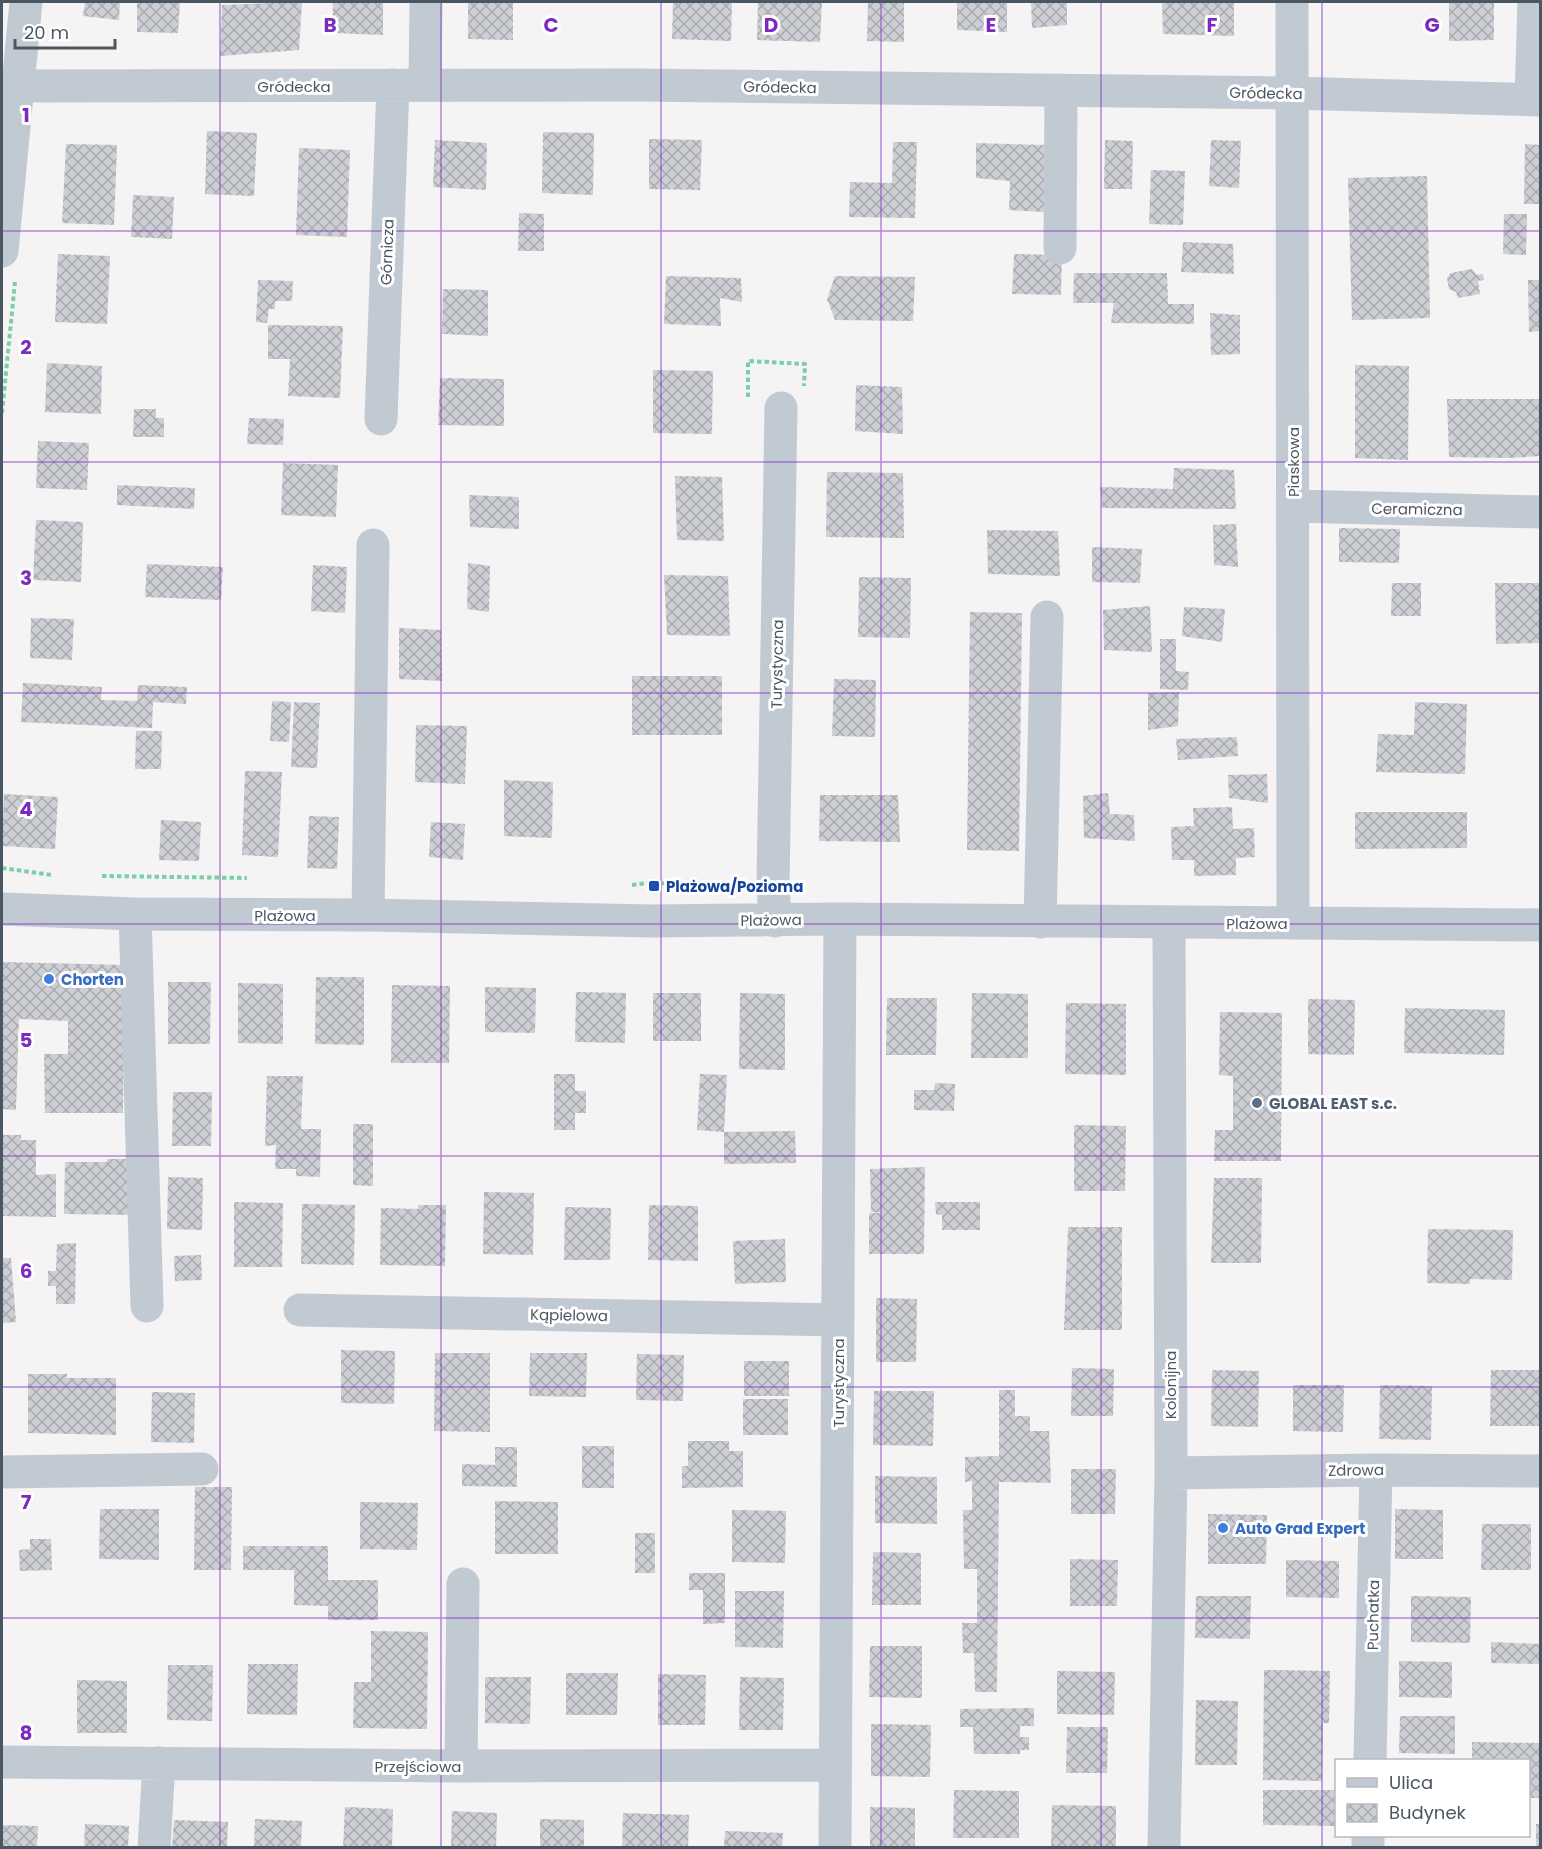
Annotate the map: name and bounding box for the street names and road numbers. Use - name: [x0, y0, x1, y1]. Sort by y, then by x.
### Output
- street label: Gródecka: [257, 76, 331, 97]
- street label: Gródecka: [743, 76, 817, 98]
- street label: Gródecka: [1229, 82, 1303, 104]
- street label: Górnicza: [375, 219, 399, 285]
- street label: Piaskowa: [1283, 427, 1304, 497]
- street label: Ceramiczna: [1371, 498, 1463, 520]
- street label: Turystyczna: [766, 619, 788, 709]
- street label: Plażowa: [254, 905, 316, 926]
- street label: Plażowa: [740, 909, 802, 931]
- street label: Plażowa: [1226, 913, 1288, 934]
- street label: Kąpielowa: [530, 1304, 608, 1326]
- street label: Turystyczna: [828, 1338, 849, 1428]
- street label: Kolonijna: [1160, 1351, 1181, 1419]
- street label: Zdrowa: [1328, 1459, 1384, 1481]
- street label: Puchatka: [1362, 1580, 1384, 1650]
- street label: Przejściowa: [375, 1756, 461, 1777]

